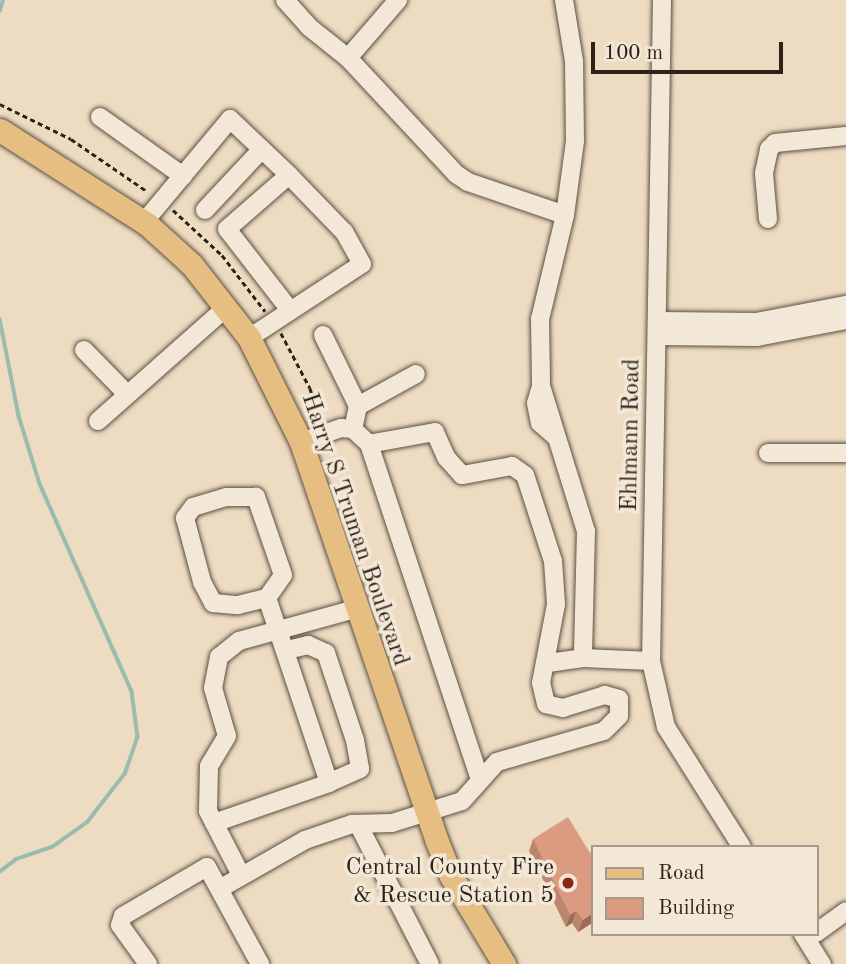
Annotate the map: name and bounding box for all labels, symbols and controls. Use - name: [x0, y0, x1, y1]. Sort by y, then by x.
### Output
- scale bar: [594, 28, 786, 72]
- text: 100 m: [604, 43, 663, 64]
- street label: Ehlmann Road: [616, 358, 648, 512]
- street label: Harry S Truman Boulevard: [294, 390, 414, 670]
- legend: [590, 845, 818, 936]
- place label: Central County Fire & Rescue Station 5: [345, 855, 554, 911]
- text: Road: [658, 863, 705, 884]
- marker: Central County Fire & Rescue Station 5: [560, 875, 576, 891]
- text: Building: [658, 898, 734, 919]

